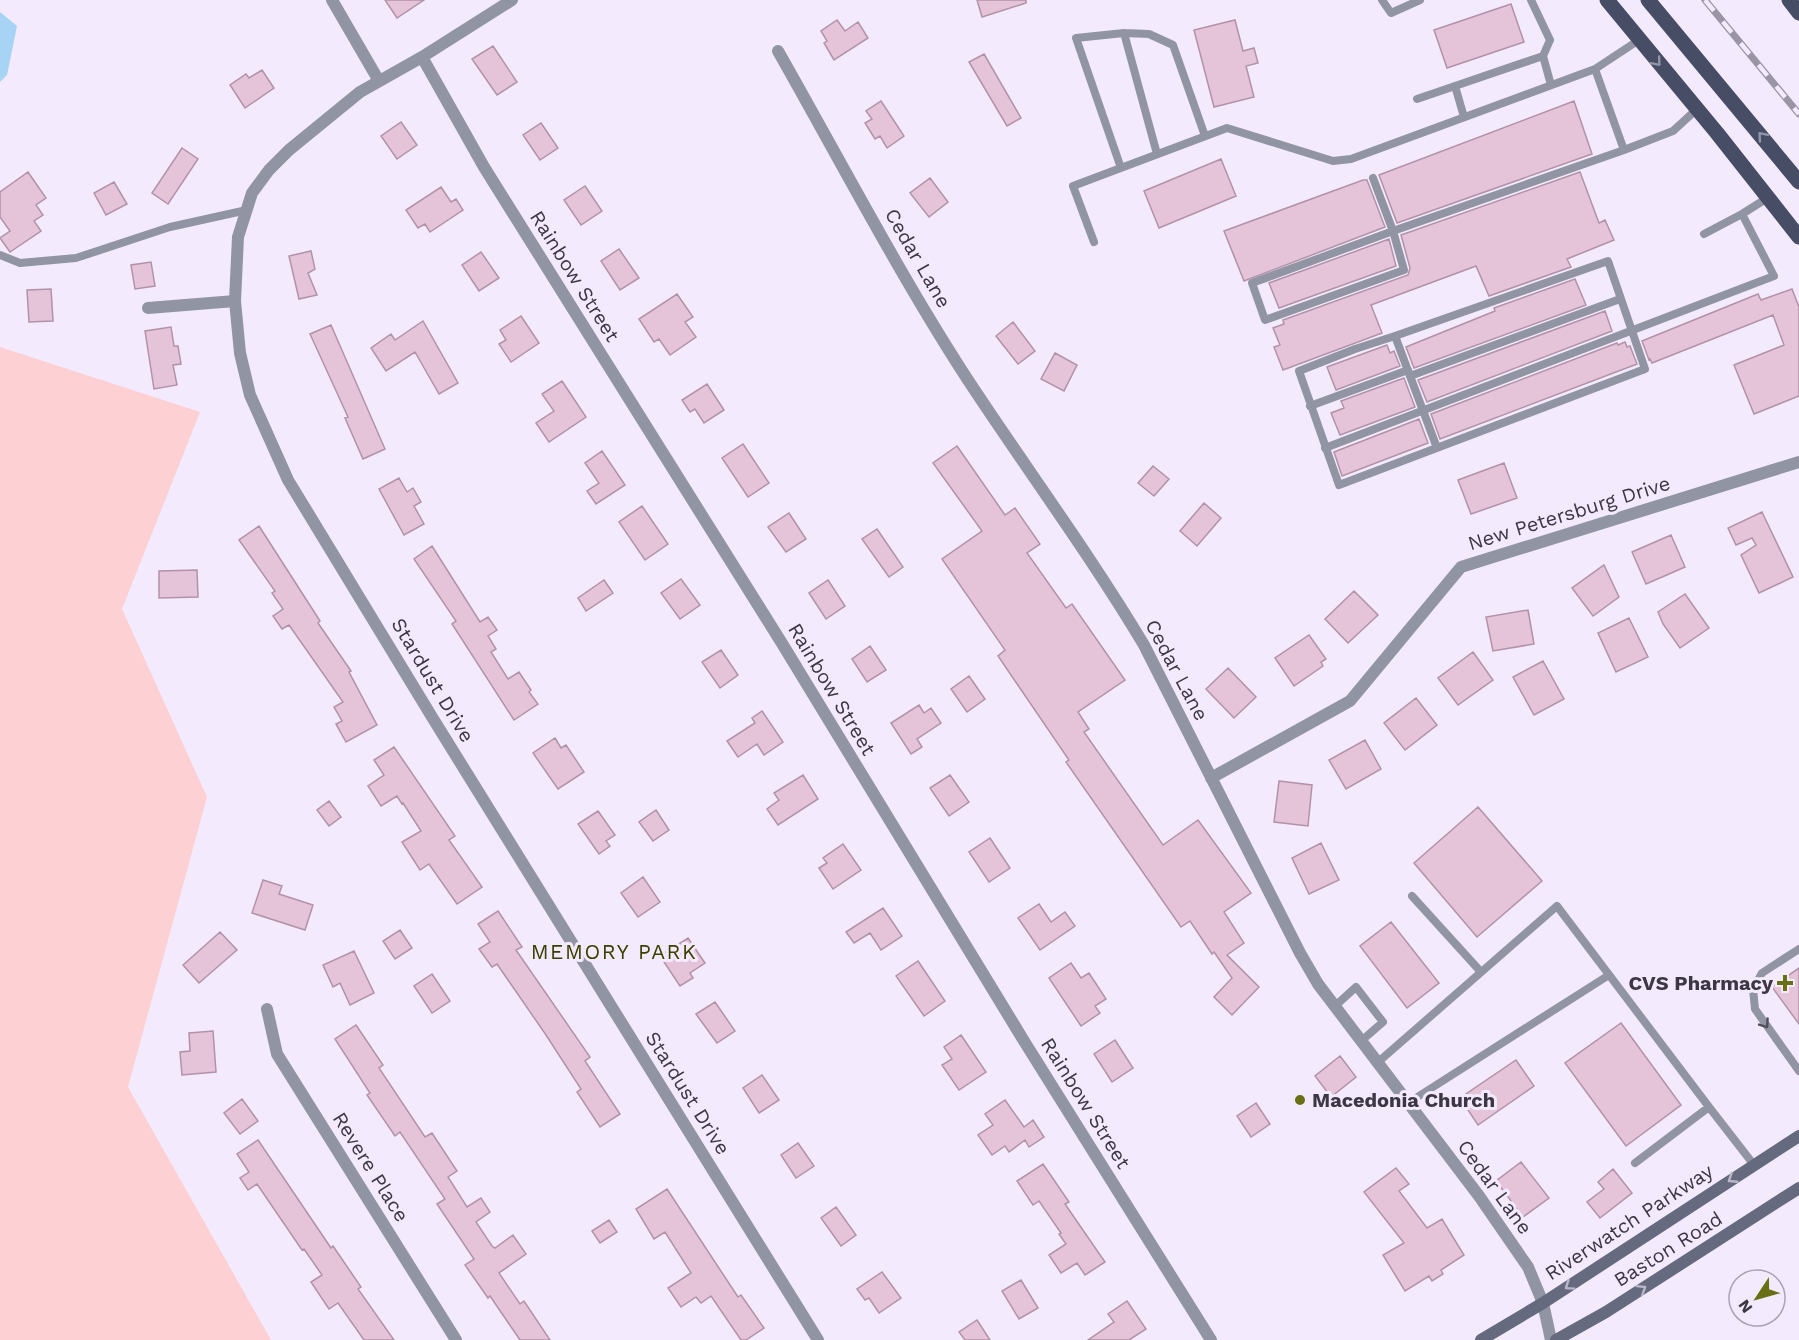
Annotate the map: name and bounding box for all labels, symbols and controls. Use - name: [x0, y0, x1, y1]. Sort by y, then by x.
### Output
- one-way arrow: [1650, 55, 1661, 66]
- one-way arrow: [1758, 132, 1769, 143]
- street label: Cedar Lane: [880, 204, 956, 312]
- street label: Rainbow Street: [525, 206, 625, 346]
- street label: New Petersburg Drive: [1465, 471, 1673, 555]
- street label: Stardust Drive: [386, 614, 480, 746]
- street label: Cedar Lane: [1140, 615, 1214, 725]
- street label: Rainbow Street: [783, 619, 881, 760]
- district label: MEMORY PARK: [531, 939, 697, 964]
- place label: CVS Pharmacy: [1629, 971, 1774, 995]
- marker: CVS Pharmacy: [1778, 976, 1792, 990]
- one-way arrow: [1758, 1017, 1769, 1028]
- street label: Stardust Drive: [641, 1027, 735, 1159]
- street label: Rainbow Street: [1036, 1033, 1136, 1173]
- place label: Macedonia Church: [1312, 1088, 1495, 1112]
- marker: Macedonia Church: [1293, 1093, 1307, 1107]
- street label: Revere Place: [328, 1108, 414, 1226]
- street label: Cedar Lane: [1453, 1135, 1537, 1239]
- street label: Riverwatch Parkway: [1541, 1158, 1718, 1285]
- one-way arrow: [1728, 1172, 1739, 1183]
- street label: Baston Road: [1609, 1206, 1727, 1292]
- north arrow: [1727, 1268, 1787, 1328]
- one-way arrow: [1565, 1279, 1576, 1290]
- one-way arrow: [1635, 1285, 1646, 1296]
- text: N: [1734, 1296, 1756, 1317]

